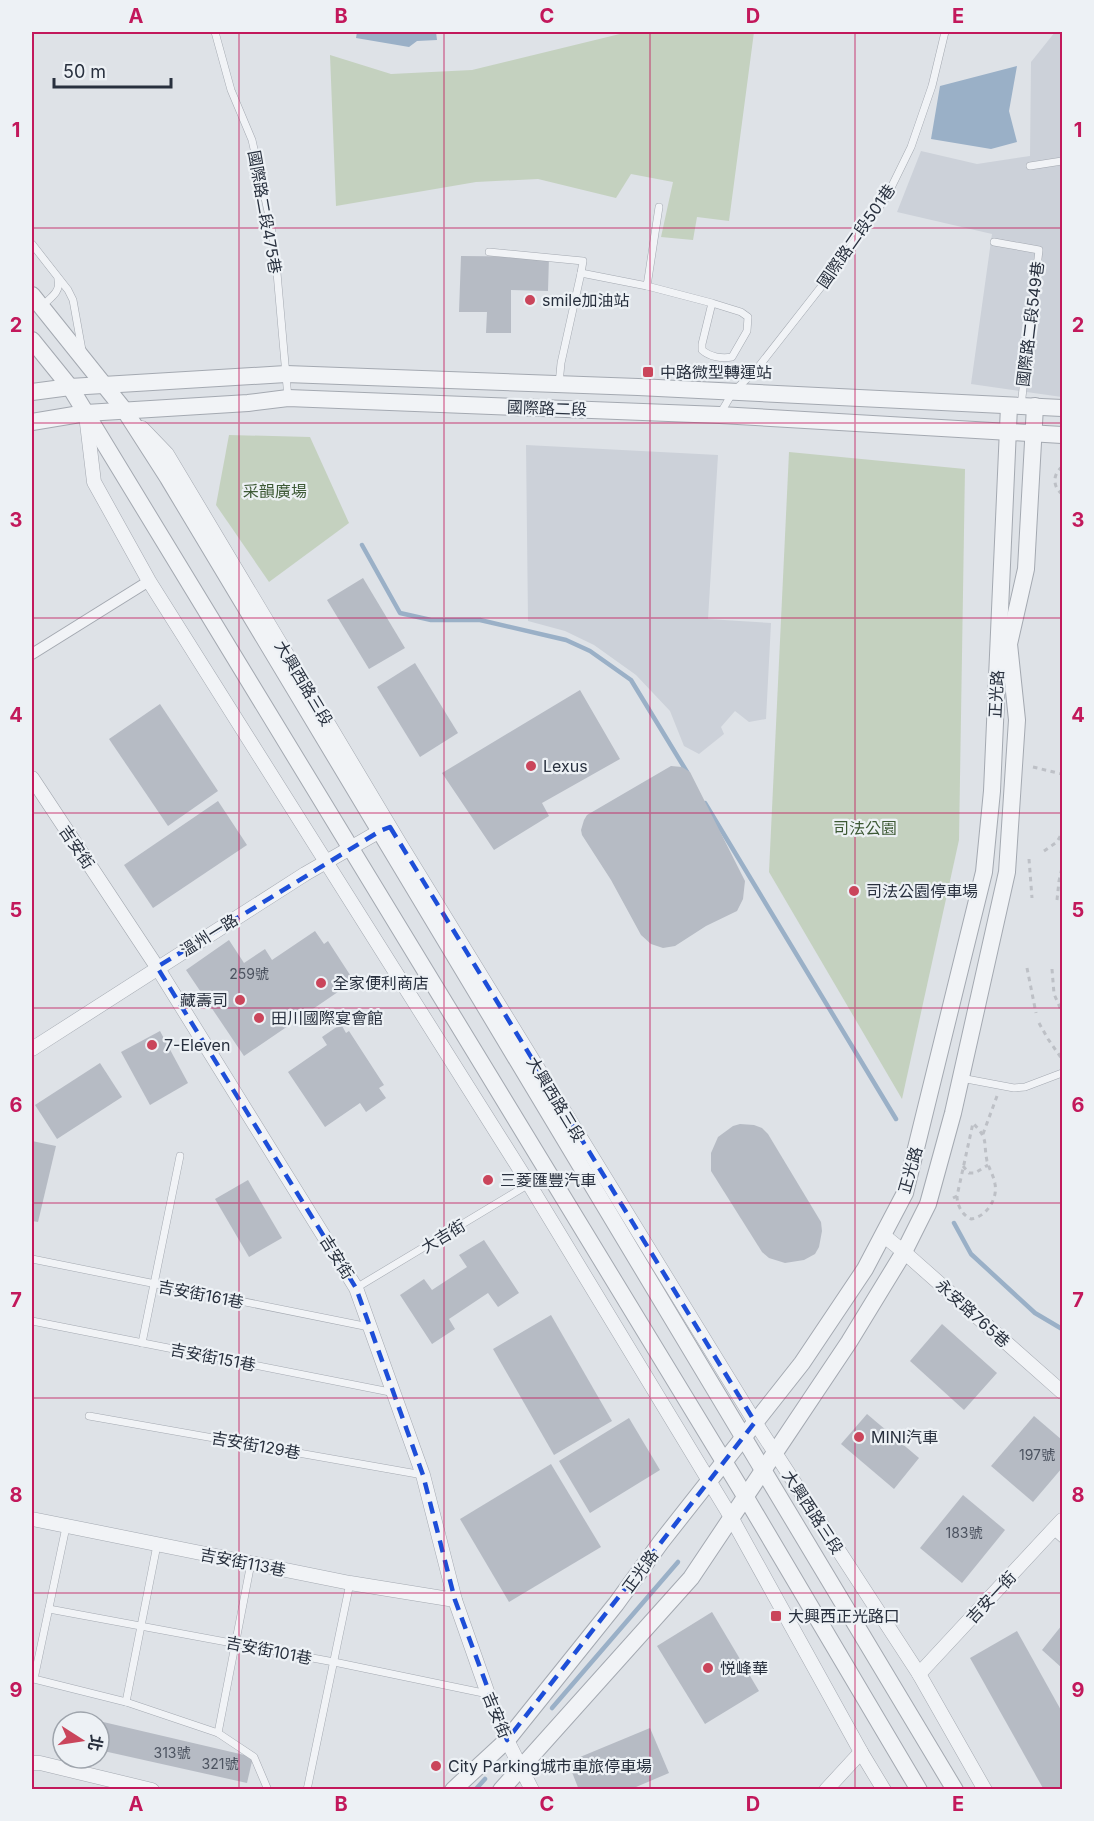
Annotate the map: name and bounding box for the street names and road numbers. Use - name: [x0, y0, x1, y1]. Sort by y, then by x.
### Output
- street label: 國際路二段475巷: [244, 149, 286, 275]
- street label: 國際路二段501巷: [813, 180, 899, 292]
- street label: 國際路二段549巷: [1012, 260, 1048, 388]
- street label: 國際路二段: [507, 397, 587, 419]
- street label: 大興西路三段: [271, 637, 337, 729]
- street label: 正光路: [985, 670, 1007, 718]
- street label: 吉安街: [55, 822, 99, 872]
- street label: 溫州一路: [177, 910, 241, 960]
- street label: 大興西路三段: [523, 1053, 589, 1145]
- street label: 正光路: [894, 1144, 926, 1196]
- street label: 大吉街: [417, 1215, 469, 1257]
- street label: 吉安街: [316, 1231, 358, 1283]
- street label: 永安路765巷: [932, 1275, 1014, 1351]
- street label: 吉安街161巷: [156, 1276, 246, 1312]
- street label: 吉安街151巷: [169, 1339, 257, 1375]
- street label: 吉安街129巷: [210, 1427, 302, 1463]
- street label: 大興西路三段: [778, 1466, 848, 1558]
- street label: 吉安街113巷: [198, 1544, 288, 1580]
- street label: 正光路: [618, 1546, 662, 1596]
- street label: 吉安一街: [962, 1567, 1020, 1627]
- street label: 吉安街101巷: [224, 1632, 314, 1668]
- street label: 吉安街: [479, 1689, 515, 1741]

